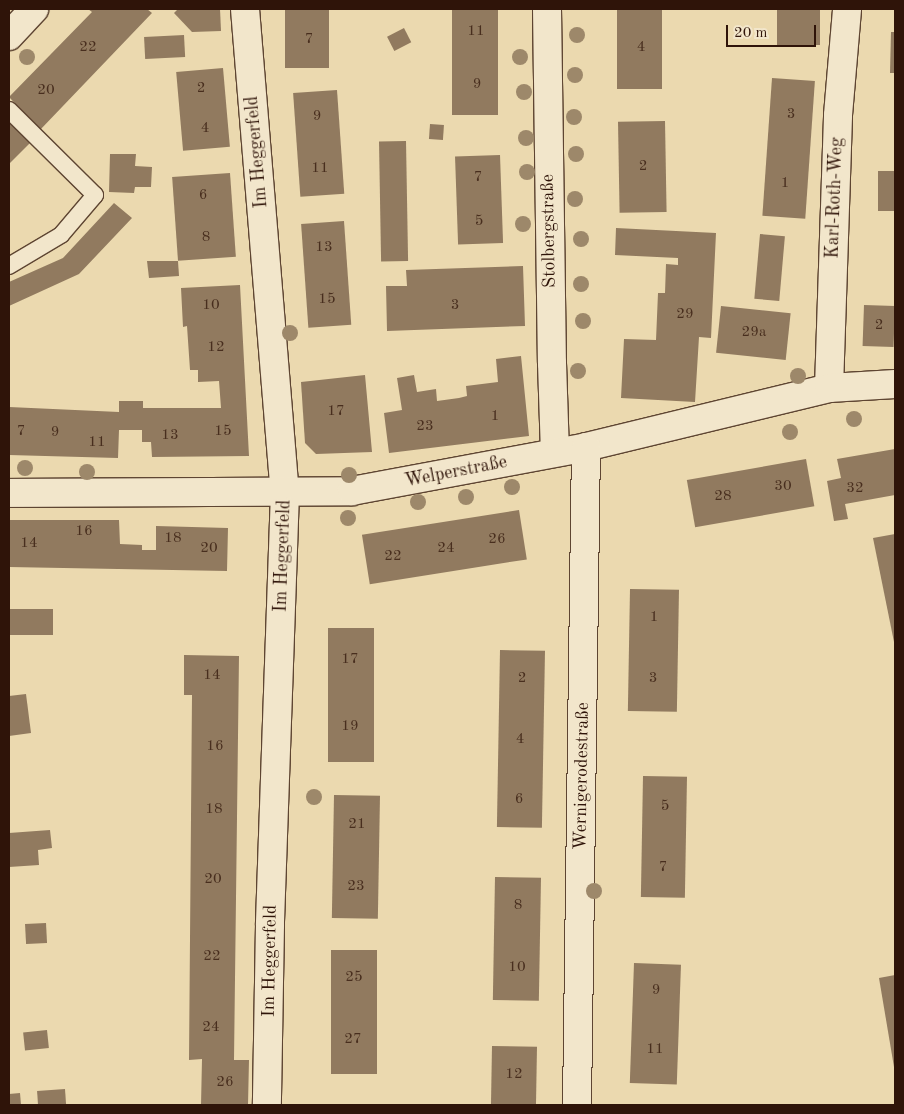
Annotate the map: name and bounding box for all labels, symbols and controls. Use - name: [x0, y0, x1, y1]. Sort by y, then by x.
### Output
- scale bar: [729, 15, 819, 47]
- house number: 11: [467, 23, 485, 41]
- text: 20 m: [734, 26, 768, 41]
- house number: 7: [305, 31, 313, 49]
- house number: 22: [79, 39, 97, 57]
- house number: 4: [637, 39, 645, 57]
- house number: 9: [473, 76, 481, 94]
- house number: 2: [197, 80, 205, 98]
- house number: 20: [37, 82, 55, 100]
- street label: Im Heggerfeld: [241, 95, 273, 209]
- house number: 3: [787, 106, 795, 124]
- house number: 9: [313, 108, 321, 126]
- house number: 4: [201, 120, 209, 138]
- street label: Karl-Roth-Weg: [822, 137, 848, 259]
- house number: 2: [639, 158, 647, 176]
- house number: 11: [311, 160, 329, 178]
- house number: 7: [474, 169, 482, 187]
- street label: Stolbergstraße: [537, 174, 561, 288]
- house number: 1: [781, 175, 789, 193]
- house number: 6: [199, 187, 207, 205]
- house number: 5: [475, 213, 483, 231]
- house number: 8: [202, 229, 210, 247]
- house number: 13: [315, 239, 333, 257]
- house number: 15: [318, 291, 336, 309]
- house number: 10: [202, 297, 220, 315]
- house number: 3: [451, 297, 459, 315]
- house number: 29: [676, 306, 694, 324]
- house number: 2: [875, 317, 883, 335]
- house number: 29a: [742, 324, 766, 342]
- house number: 12: [207, 339, 225, 357]
- house number: 17: [327, 403, 345, 421]
- house number: 1: [491, 408, 499, 426]
- house number: 23: [416, 418, 434, 436]
- house number: 7: [17, 423, 25, 441]
- house number: 15: [214, 423, 232, 441]
- house number: 9: [51, 424, 59, 442]
- house number: 13: [161, 427, 179, 445]
- house number: 11: [88, 434, 106, 452]
- street label: Welperstraße: [403, 452, 509, 492]
- house number: 30: [774, 478, 792, 496]
- house number: 32: [846, 480, 864, 498]
- house number: 28: [714, 488, 732, 506]
- street label: Im Heggerfeld: [270, 499, 296, 613]
- house number: 16: [75, 523, 93, 541]
- house number: 18: [164, 530, 182, 548]
- house number: 26: [488, 531, 506, 549]
- house number: 14: [20, 535, 38, 553]
- house number: 20: [200, 540, 218, 558]
- house number: 24: [437, 540, 455, 558]
- house number: 22: [384, 548, 402, 566]
- house number: 1: [650, 609, 658, 627]
- house number: 17: [341, 651, 359, 669]
- house number: 14: [203, 667, 221, 685]
- house number: 2: [518, 670, 526, 688]
- house number: 3: [649, 670, 657, 688]
- street label: Wernigerodestraße: [570, 702, 594, 850]
- house number: 19: [341, 718, 359, 736]
- house number: 4: [516, 731, 524, 749]
- house number: 16: [206, 738, 224, 756]
- house number: 6: [515, 791, 523, 809]
- house number: 5: [661, 798, 669, 816]
- house number: 18: [205, 801, 223, 819]
- house number: 21: [348, 816, 366, 834]
- house number: 7: [659, 859, 667, 877]
- house number: 20: [204, 871, 222, 889]
- house number: 23: [347, 878, 365, 896]
- house number: 8: [514, 897, 522, 915]
- street label: Im Heggerfeld: [258, 905, 282, 1017]
- house number: 22: [203, 948, 221, 966]
- house number: 10: [508, 959, 526, 977]
- house number: 25: [345, 969, 363, 987]
- house number: 9: [652, 982, 660, 1000]
- house number: 24: [202, 1019, 220, 1037]
- house number: 27: [344, 1031, 362, 1049]
- house number: 11: [646, 1041, 664, 1059]
- house number: 12: [505, 1066, 523, 1084]
- house number: 26: [216, 1074, 234, 1092]

